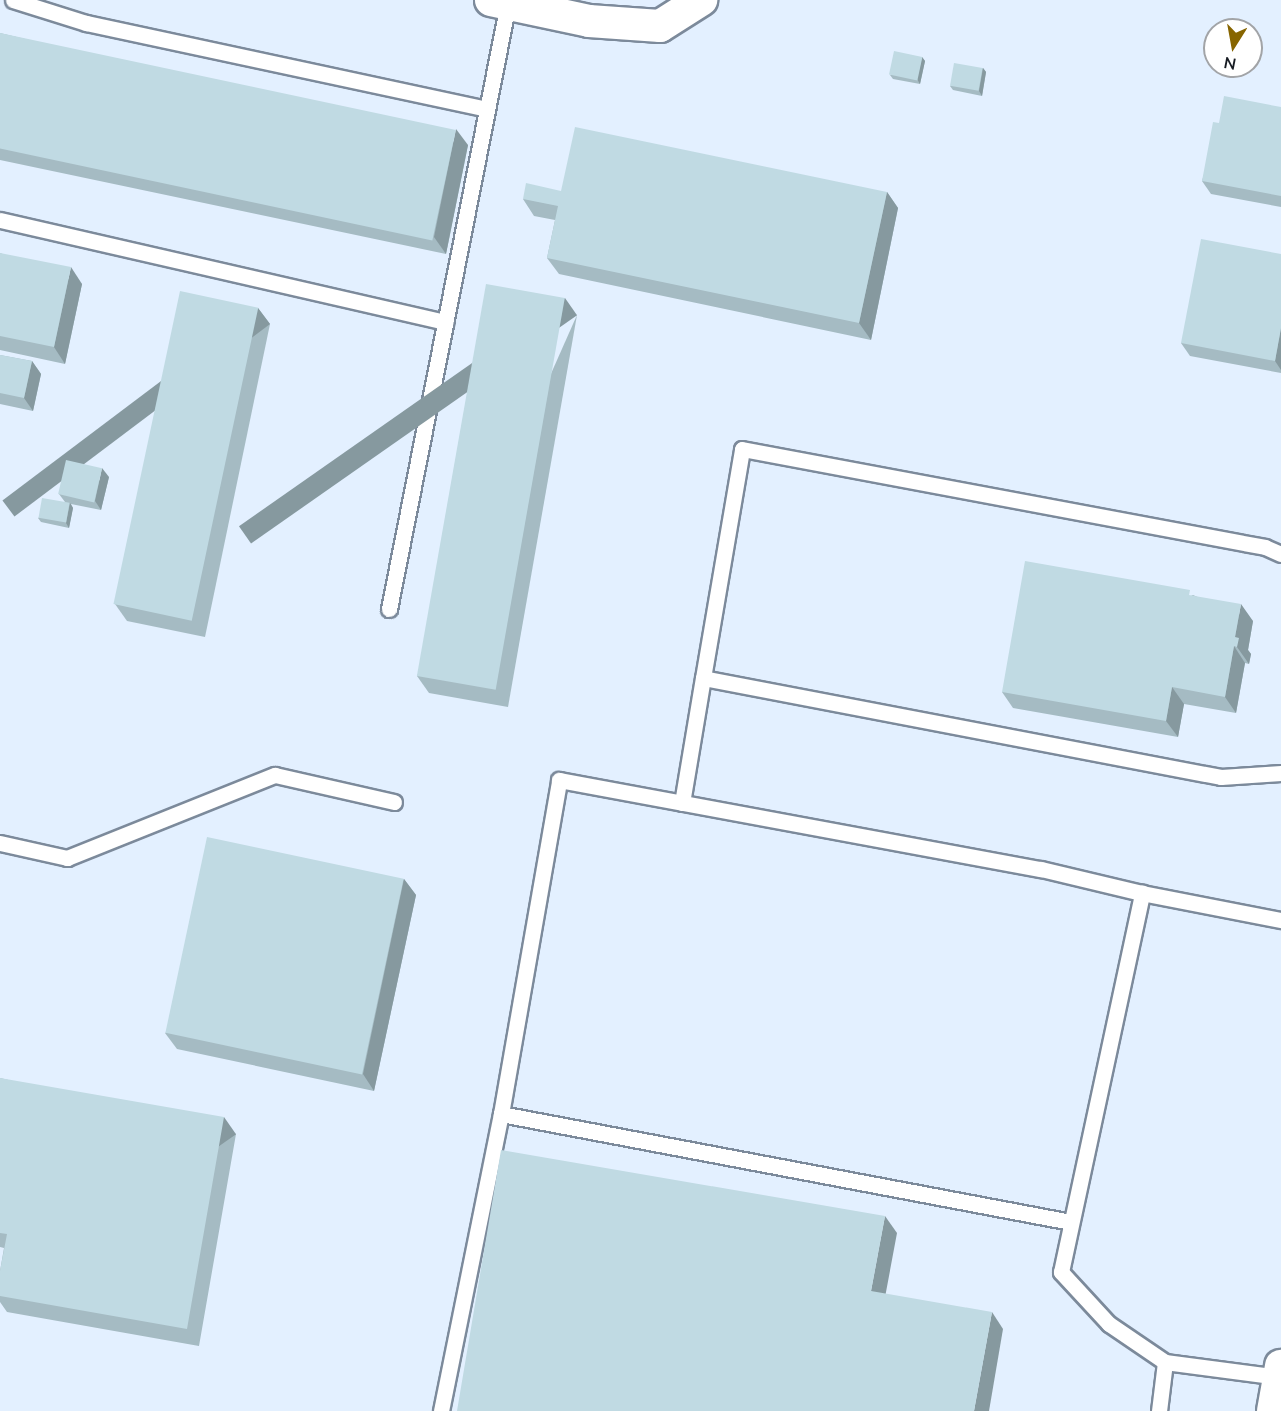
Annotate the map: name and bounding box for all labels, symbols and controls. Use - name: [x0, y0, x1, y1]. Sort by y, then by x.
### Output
- north arrow: [1203, 18, 1263, 78]
- text: N: [1222, 53, 1238, 75]

